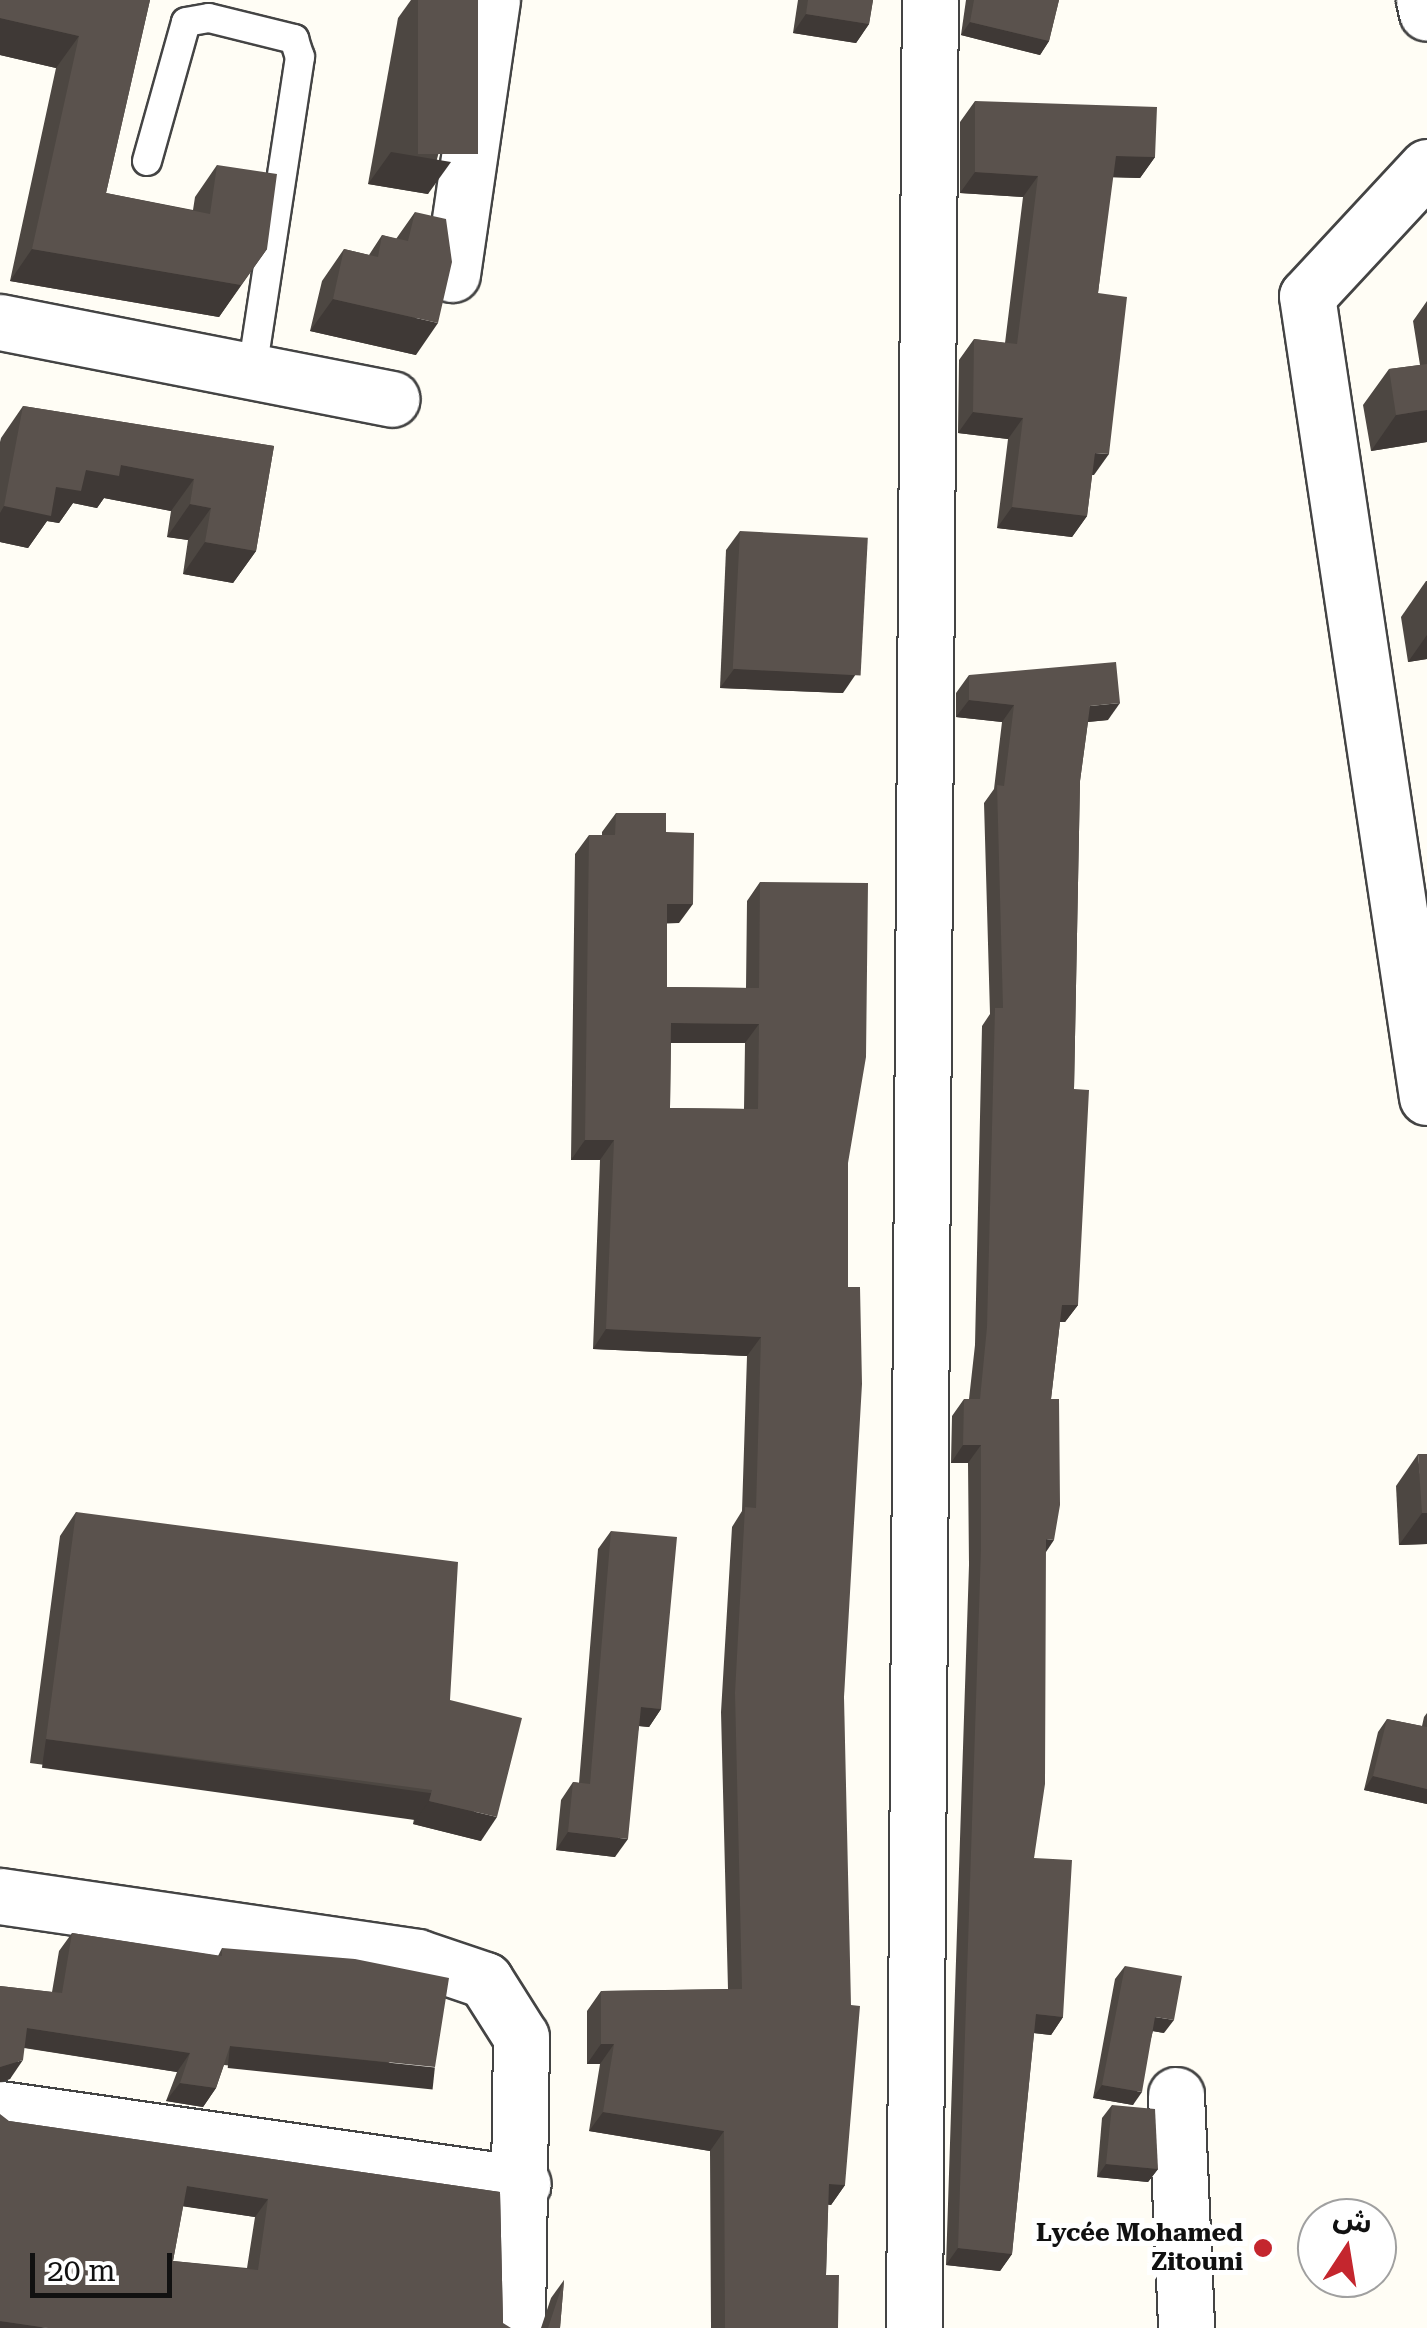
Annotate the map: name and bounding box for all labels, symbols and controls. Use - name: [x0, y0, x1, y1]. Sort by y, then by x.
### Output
- north arrow: [1297, 2198, 1397, 2298]
- text: ش: [1331, 2200, 1375, 2240]
- place label: Lycée Mohamed Zitouni: [1036, 2219, 1243, 2278]
- scale bar: [35, 2233, 178, 2295]
- marker: Lycée Mohamed Zitouni: [1252, 2237, 1274, 2259]
- text: 20 m: [47, 2253, 116, 2288]

